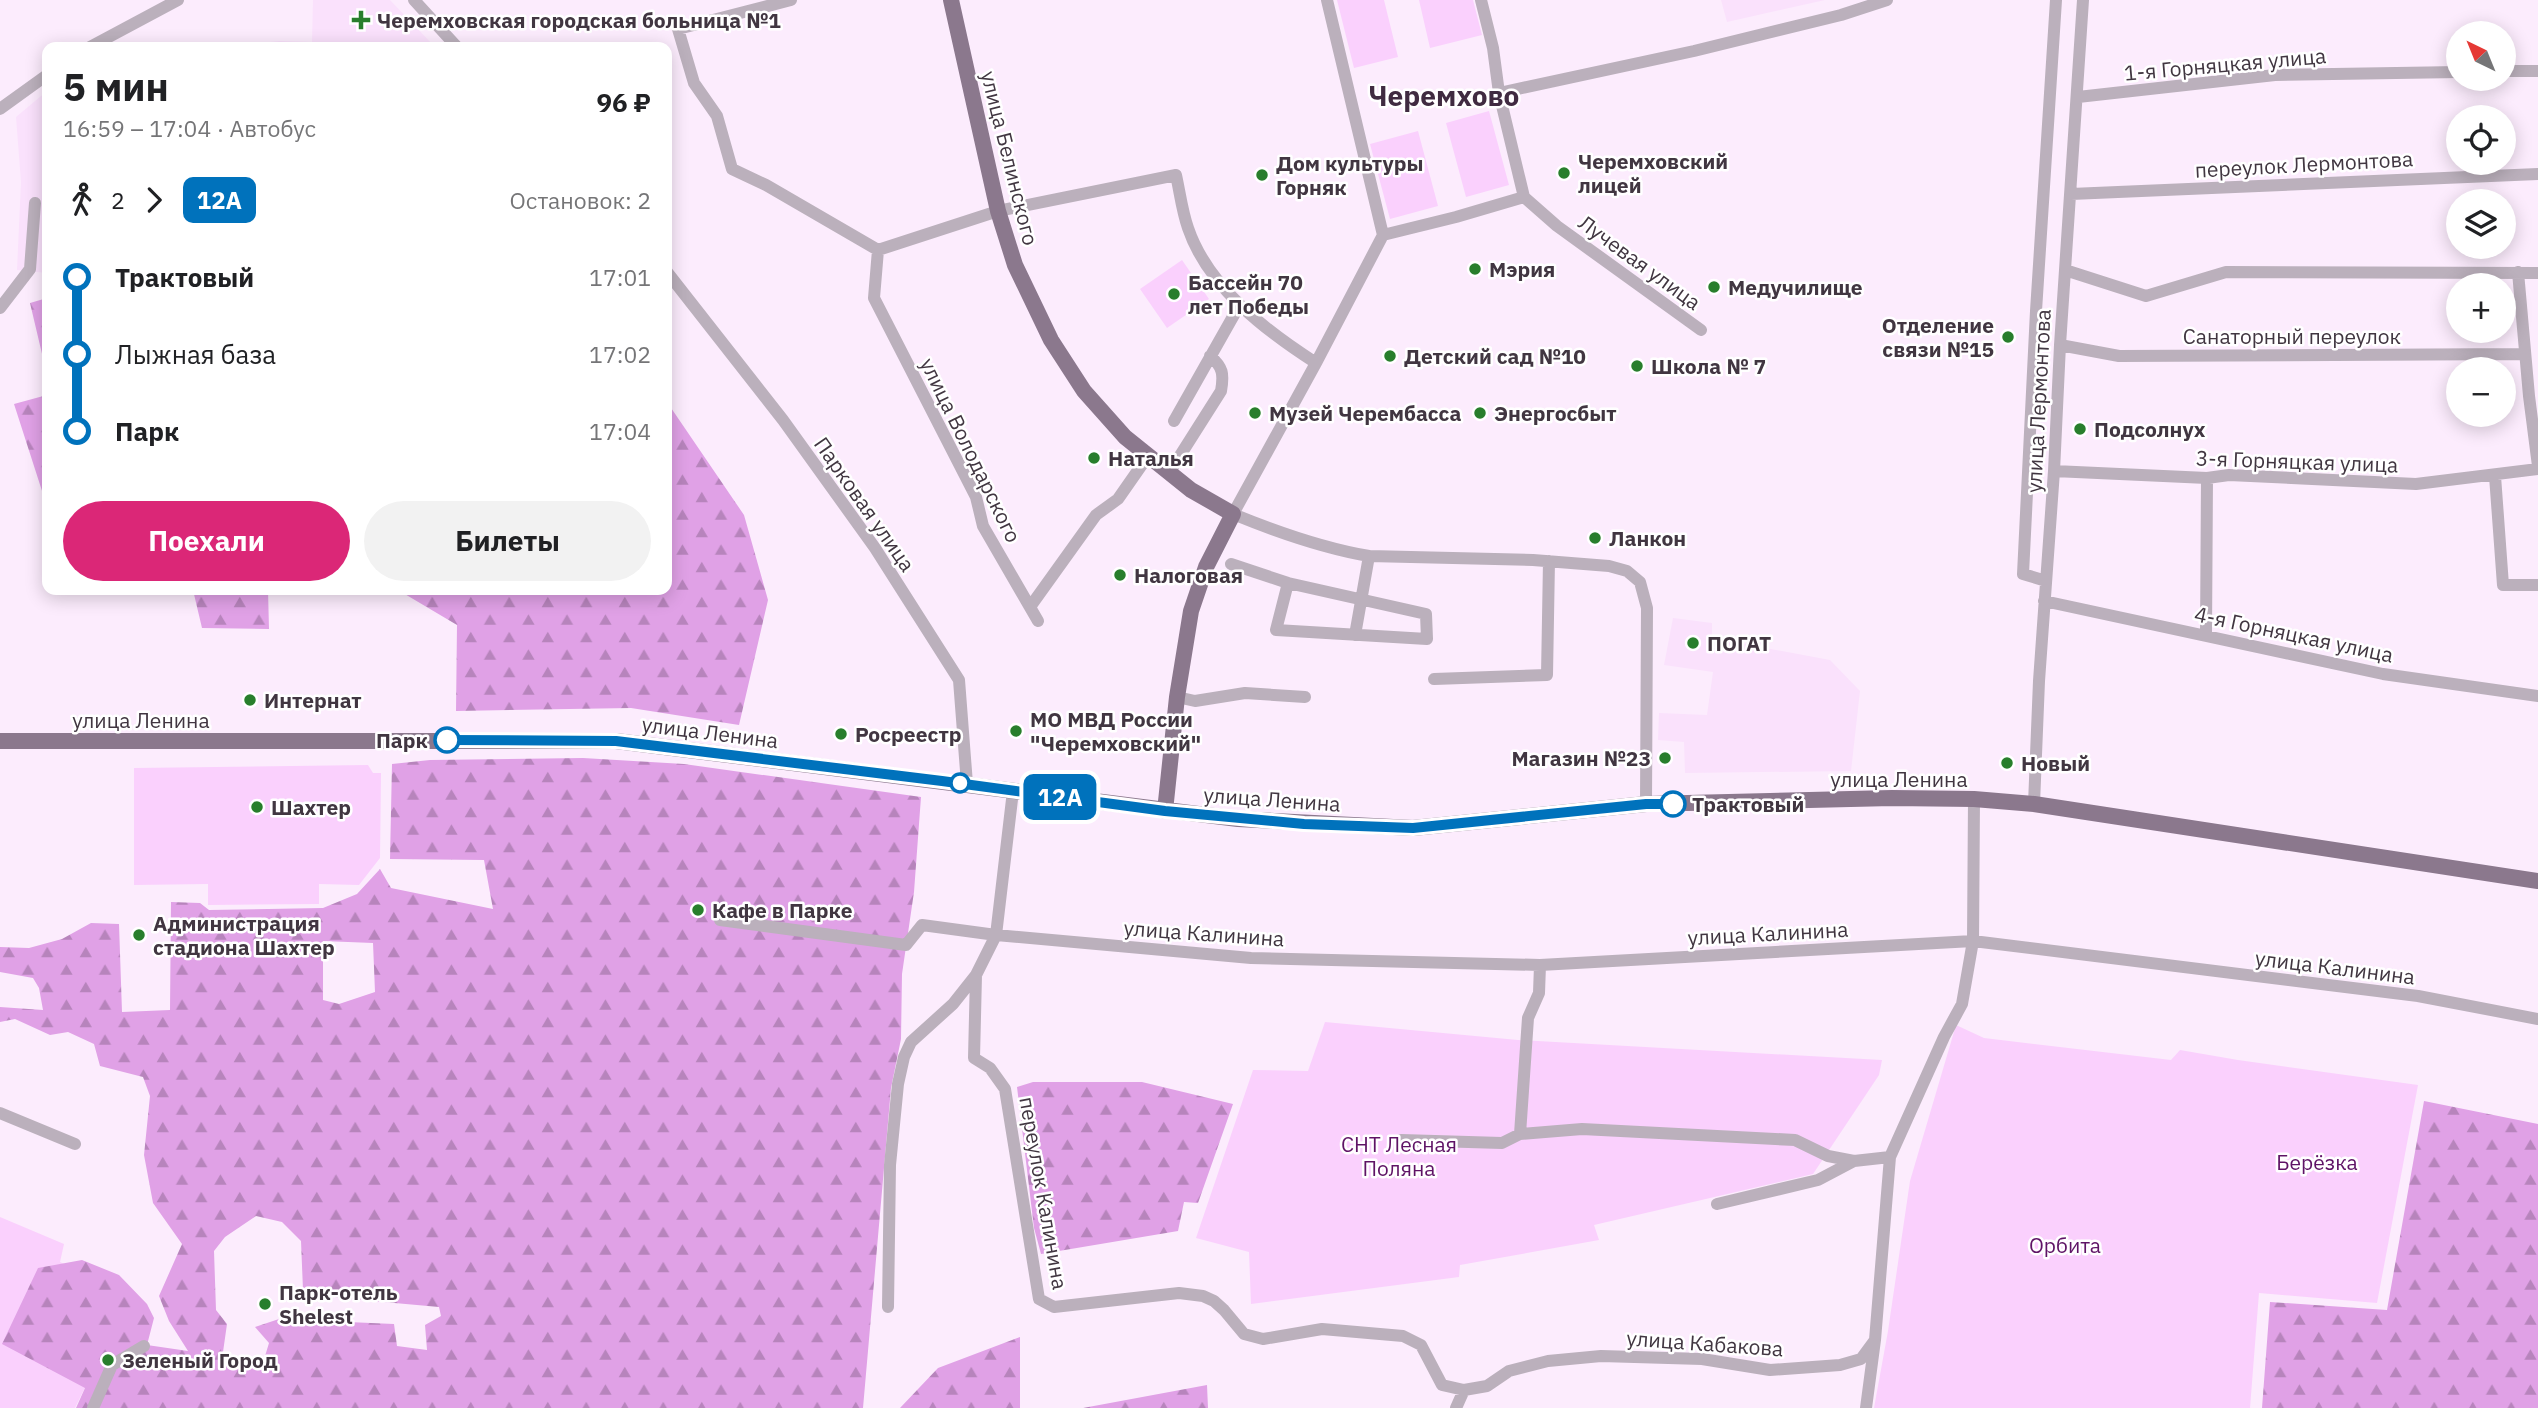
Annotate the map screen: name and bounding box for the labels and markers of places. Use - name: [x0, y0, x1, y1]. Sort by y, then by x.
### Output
- place label: Черемховская городская больница №1: [377, 6, 781, 34]
- marker: Черемховская городская больница №1: [351, 10, 371, 30]
- place label: Черемховский лицей: [1578, 147, 1728, 199]
- place label: Дом культуры Горняк: [1276, 149, 1424, 201]
- marker: Черемховский лицей: [1556, 165, 1572, 181]
- marker: Дом культуры Горняк: [1254, 167, 1270, 183]
- place label: Мэрия: [1489, 255, 1555, 283]
- marker: Мэрия: [1467, 261, 1483, 277]
- place label: Бассейн 70 лет Победы: [1188, 268, 1309, 320]
- place label: Медучилище: [1728, 273, 1863, 301]
- marker: Медучилище: [1706, 279, 1722, 295]
- marker: Бассейн 70 лет Победы: [1166, 286, 1182, 302]
- place label: Отделение связи №15: [1882, 311, 1994, 363]
- marker: Отделение связи №15: [2000, 329, 2016, 345]
- place label: Детский сад №10: [1404, 342, 1586, 370]
- marker: Детский сад №10: [1382, 348, 1398, 364]
- place label: Школа № 7: [1651, 352, 1766, 380]
- marker: Школа № 7: [1629, 358, 1645, 374]
- place label: Музей Черембасса: [1269, 399, 1461, 427]
- place label: Энергосбыт: [1494, 399, 1617, 427]
- marker: Музей Черембасса: [1247, 405, 1263, 421]
- marker: Энергосбыт: [1472, 405, 1488, 421]
- place label: Подсолнух: [2094, 415, 2206, 443]
- marker: Подсолнух: [2072, 421, 2088, 437]
- place label: Наталья: [1108, 444, 1194, 472]
- marker: Наталья: [1086, 450, 1102, 466]
- place label: Ланкон: [1609, 524, 1686, 552]
- marker: Ланкон: [1587, 530, 1603, 546]
- place label: Налоговая: [1134, 561, 1243, 589]
- marker: Налоговая: [1112, 567, 1128, 583]
- place label: ПОГАТ: [1707, 629, 1771, 657]
- marker: ПОГАТ: [1685, 635, 1701, 651]
- place label: Интернат: [264, 686, 362, 714]
- marker: Интернат: [242, 692, 258, 708]
- place label: МО МВД России "Черемховский": [1030, 705, 1201, 757]
- place label: Росреестр: [855, 720, 962, 748]
- marker: МО МВД России "Черемховский": [1008, 723, 1024, 739]
- place label: Парк: [376, 726, 428, 754]
- marker: Росреестр: [833, 726, 849, 742]
- marker: Парк: [434, 727, 460, 753]
- place label: Магазин №23: [1511, 744, 1651, 772]
- place label: Новый: [2021, 749, 2090, 777]
- marker: Магазин №23: [1657, 750, 1673, 766]
- marker: Новый: [1999, 755, 2015, 771]
- unlabelled marker: [950, 773, 970, 793]
- place label: Трактовый: [1692, 790, 1804, 818]
- marker: Трактовый: [1660, 791, 1686, 817]
- place label: Шахтер: [271, 793, 351, 821]
- marker: Шахтер: [249, 799, 265, 815]
- place label: Кафе в Парке: [712, 896, 853, 924]
- marker: Кафе в Парке: [690, 902, 706, 918]
- place label: Администрация стадиона Шахтер: [153, 909, 335, 961]
- marker: Администрация стадиона Шахтер: [131, 927, 147, 943]
- place label: Парк-отель Shelest: [279, 1278, 398, 1330]
- marker: Парк-отель Shelest: [257, 1296, 273, 1312]
- place label: Зеленый Город: [122, 1346, 278, 1374]
- marker: Зеленый Город: [100, 1352, 116, 1368]

